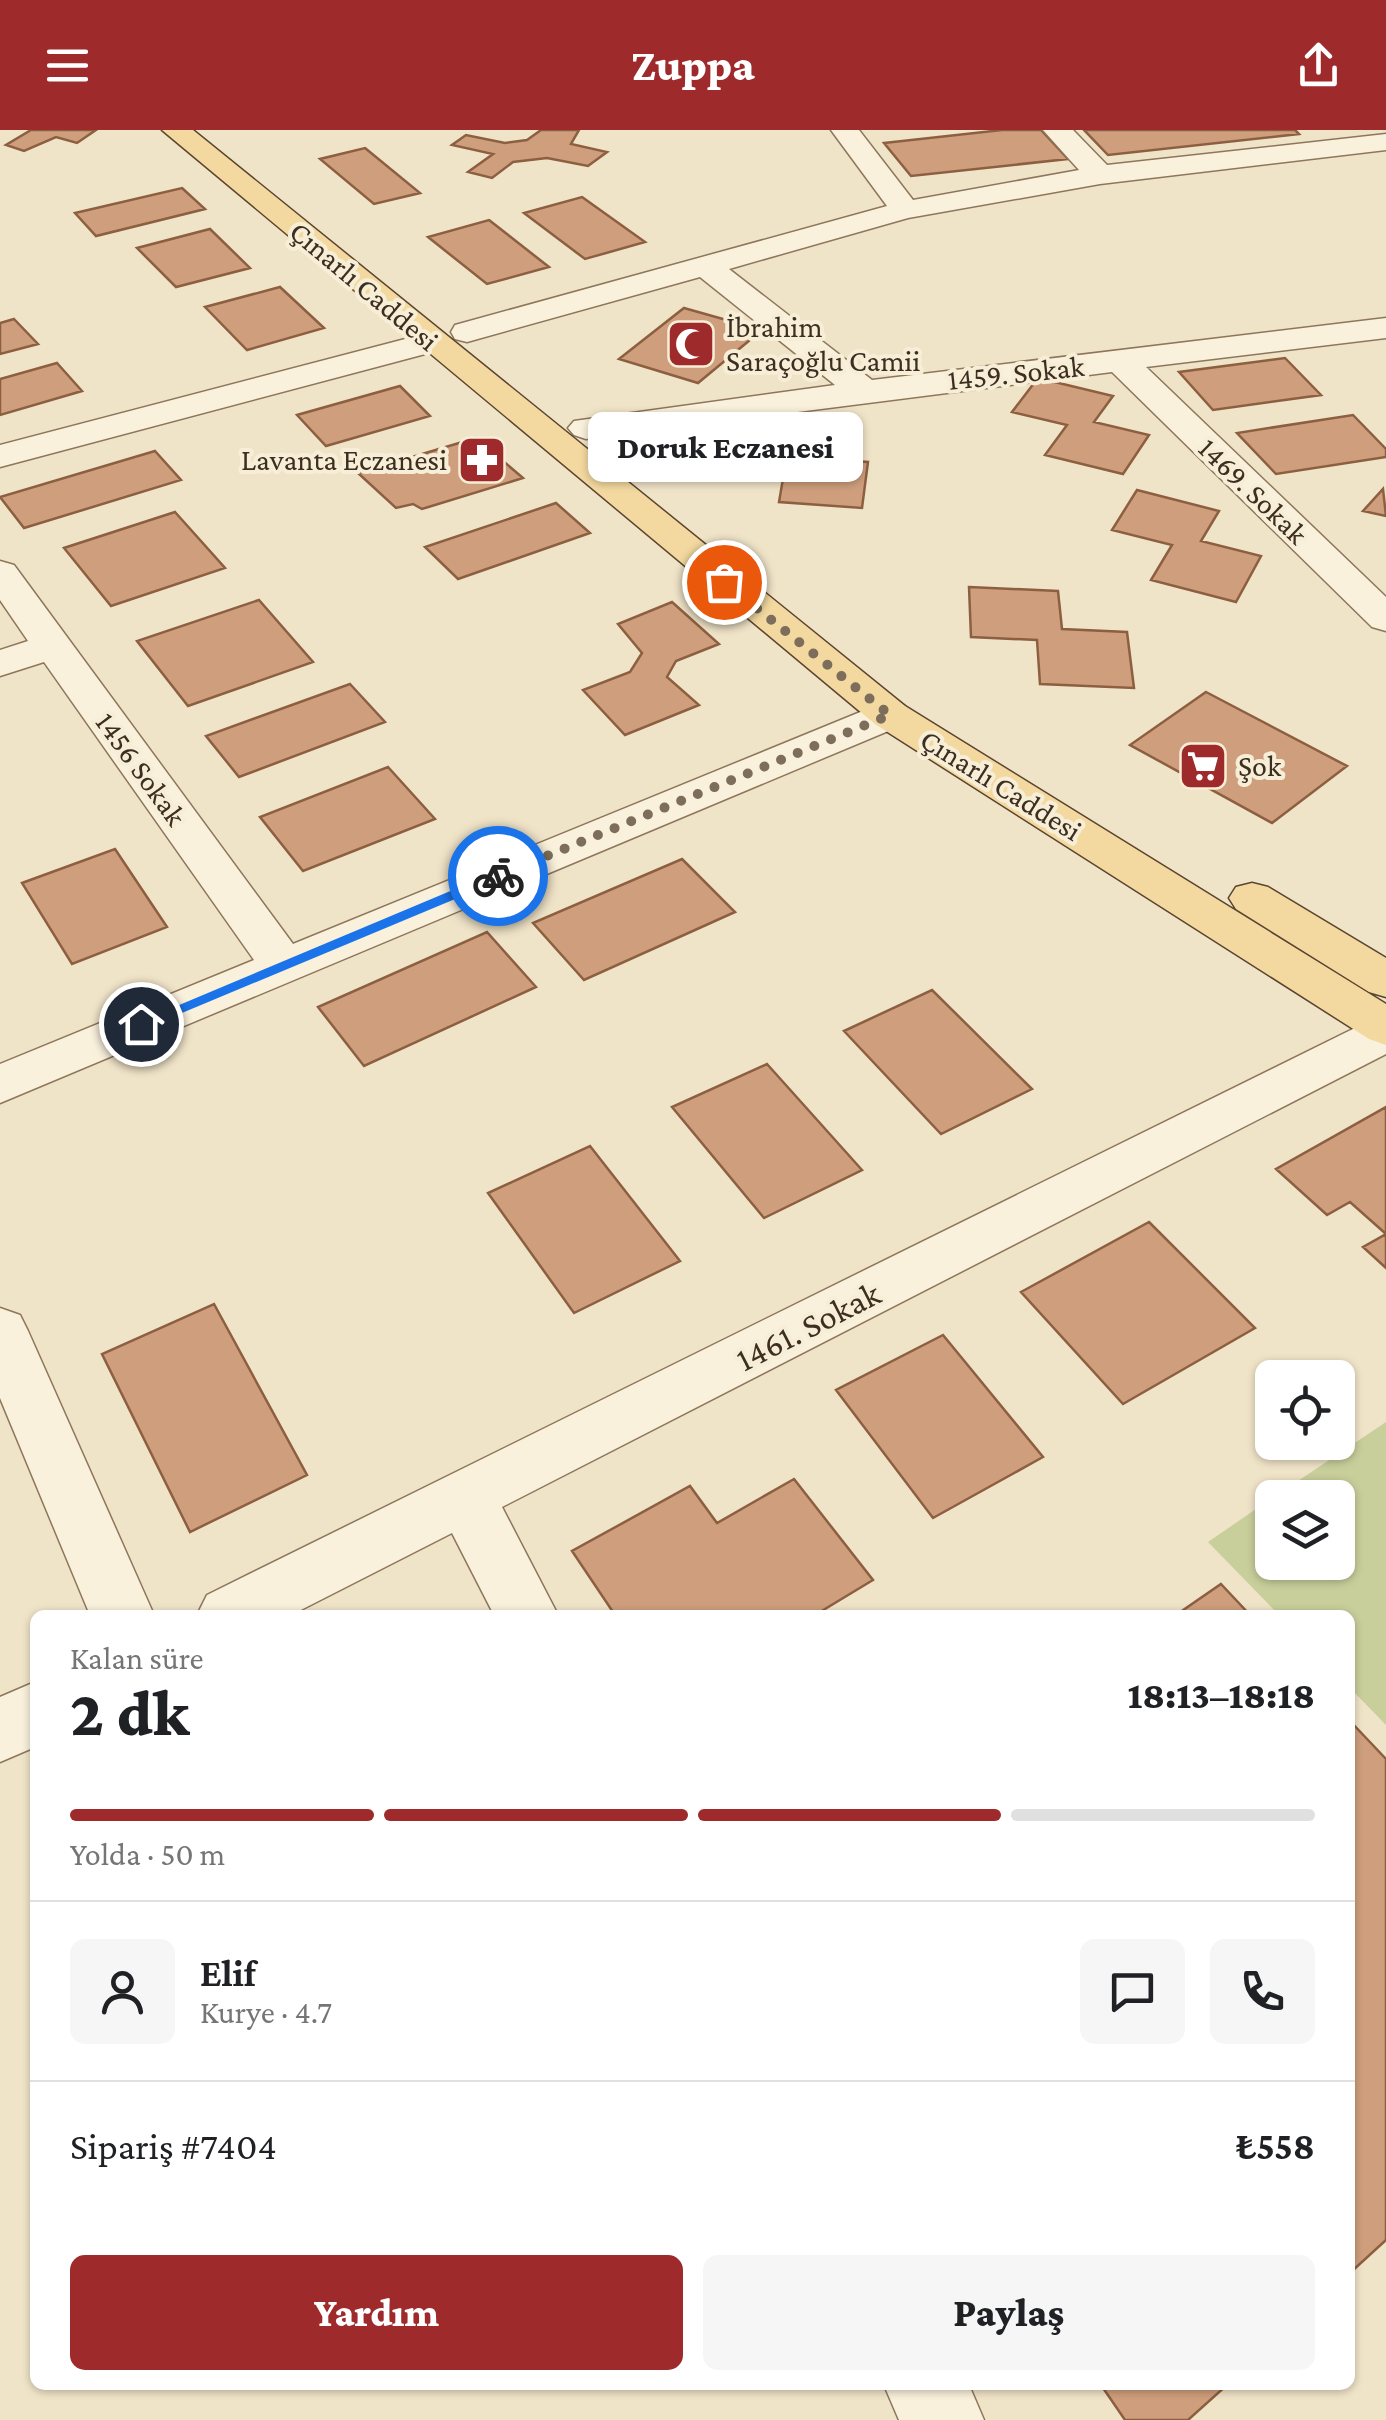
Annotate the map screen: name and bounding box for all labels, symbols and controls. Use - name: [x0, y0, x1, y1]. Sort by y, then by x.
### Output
- icon: menu: [40, 38, 95, 93]
- icon: share: [1291, 38, 1346, 93]
- text: Zuppa: [631, 40, 755, 90]
- street label: Çınarlı Caddesi: [283, 214, 445, 358]
- place label: İbrahim Saraçoğlu Camii: [726, 310, 920, 378]
- mosque icon: İbrahim Saraçoğlu Camii: [665, 318, 717, 370]
- street label: 1459. Sokak: [946, 349, 1087, 396]
- callout: Doruk Eczanesi: [586, 412, 862, 482]
- text: Doruk Eczanesi: [617, 429, 834, 465]
- street label: 1469. Sokak: [1192, 431, 1315, 551]
- pharmacy icon: Lavanta Eczanesi: [456, 434, 508, 486]
- place label: Lavanta Eczanesi: [241, 443, 447, 476]
- pin: [682, 540, 767, 625]
- icon: bag: [697, 555, 752, 610]
- street label: 1456 Sokak: [89, 706, 194, 832]
- street label: Çınarlı Caddesi: [914, 722, 1088, 848]
- supermarket icon: Şok: [1177, 740, 1229, 792]
- place label: Şok: [1238, 749, 1282, 783]
- courier: [448, 826, 548, 926]
- icon: bike: [471, 849, 526, 904]
- pin: [99, 982, 184, 1067]
- icon: home: [114, 997, 169, 1052]
- street label: 1461. Sokak: [730, 1273, 887, 1379]
- map controls: [1255, 1360, 1355, 1580]
- button: locate: [1255, 1360, 1355, 1460]
- button: layers: [1255, 1480, 1355, 1580]
- text: Kalan süre: [70, 1640, 204, 1676]
- text: 18:13–18:18: [1127, 1674, 1315, 1716]
- text: 2 dk: [70, 1677, 190, 1749]
- text: Yolda · 50 m: [70, 1836, 225, 1872]
- button: person: [70, 1939, 175, 2044]
- button: chat: [1080, 1939, 1185, 2044]
- button: phone: [1210, 1939, 1315, 2044]
- text: Elif: [200, 1952, 256, 1994]
- text: Kurye · 4.7: [200, 1994, 332, 2030]
- text: Sipariş #7404: [70, 2125, 277, 2167]
- text: ₺558: [1236, 2125, 1315, 2167]
- button: Yardım: [70, 2255, 683, 2370]
- button: Paylaş: [703, 2255, 1315, 2370]

